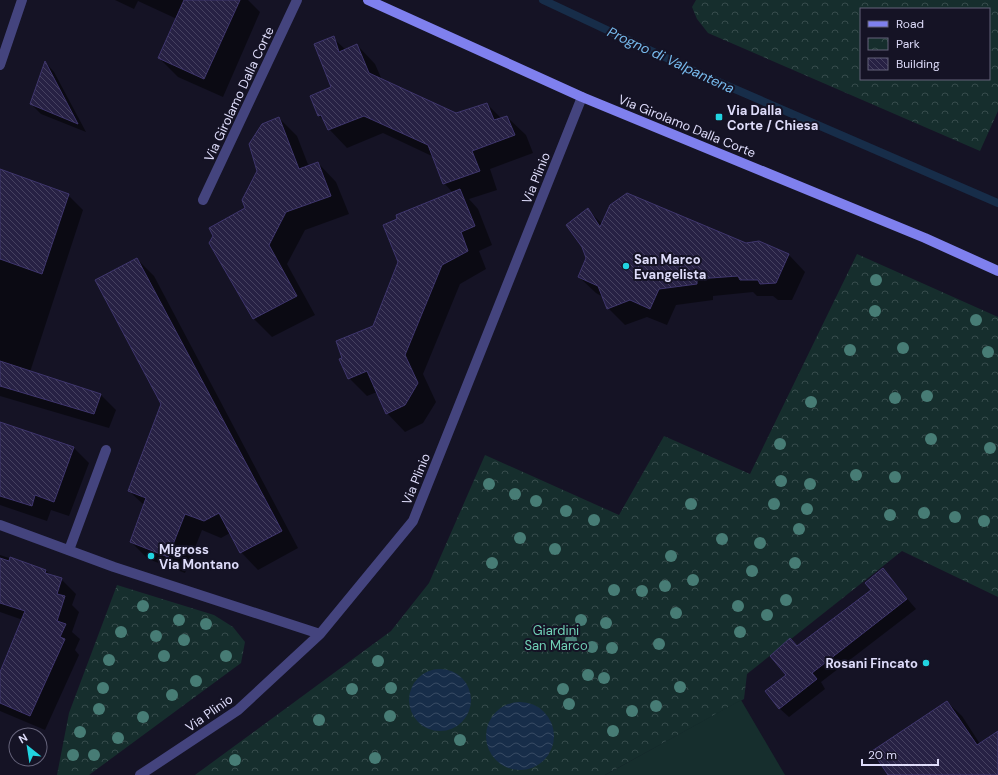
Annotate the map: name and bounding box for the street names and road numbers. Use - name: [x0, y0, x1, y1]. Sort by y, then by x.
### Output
- street label: Via Girolamo Dalla Corte: [200, 24, 278, 164]
- street label: Via Girolamo Dalla Corte: [616, 91, 758, 161]
- street label: Via Plinio: [518, 149, 554, 206]
- street label: Via Plinio: [398, 450, 434, 507]
- street label: Via Plinio: [182, 690, 236, 736]

